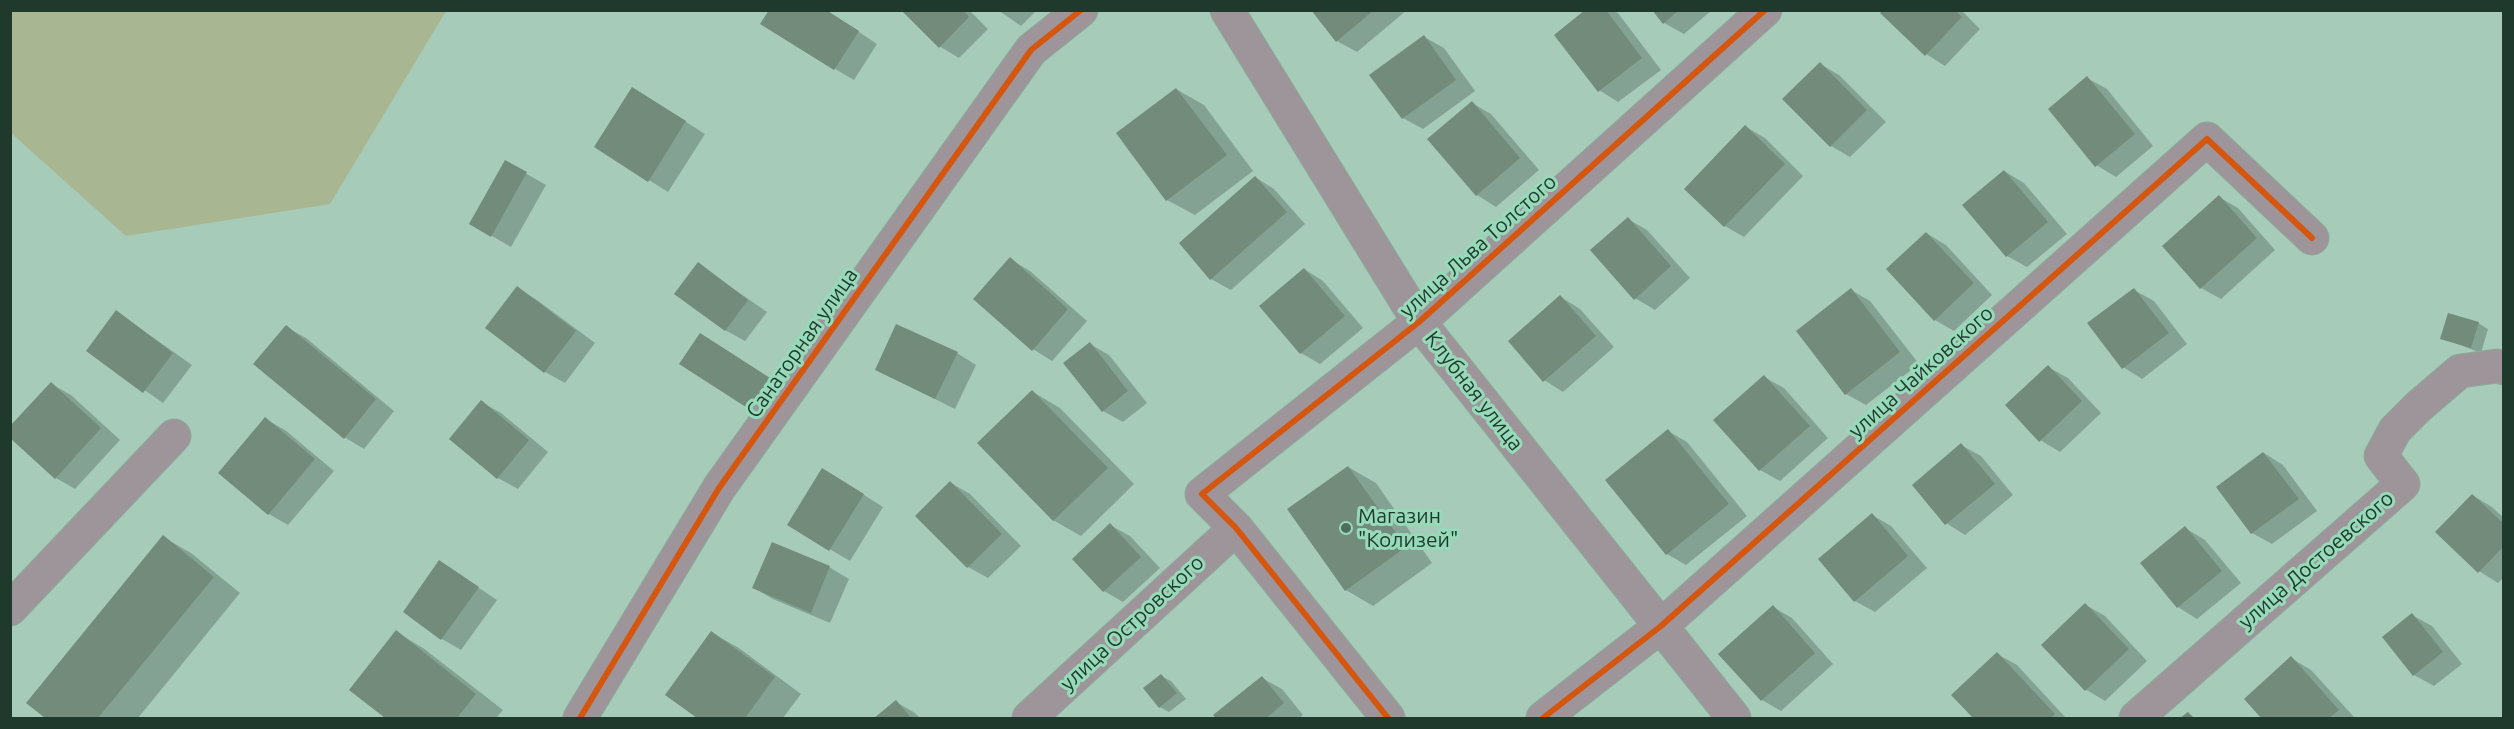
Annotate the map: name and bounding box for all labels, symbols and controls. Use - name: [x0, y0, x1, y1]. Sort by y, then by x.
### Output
- street label: улица Льва Толстого: [1394, 169, 1562, 323]
- street label: Санаторная улица: [741, 263, 863, 423]
- street label: улица Чайковского: [1843, 300, 1999, 444]
- street label: Клубная улица: [1420, 326, 1528, 456]
- street label: улица Достоевского: [2233, 486, 2399, 634]
- place label: Магазин "Колизей": [1358, 503, 1458, 553]
- marker: Магазин "Колизей": [1339, 521, 1353, 535]
- street label: улица Островского: [1055, 550, 1209, 696]

